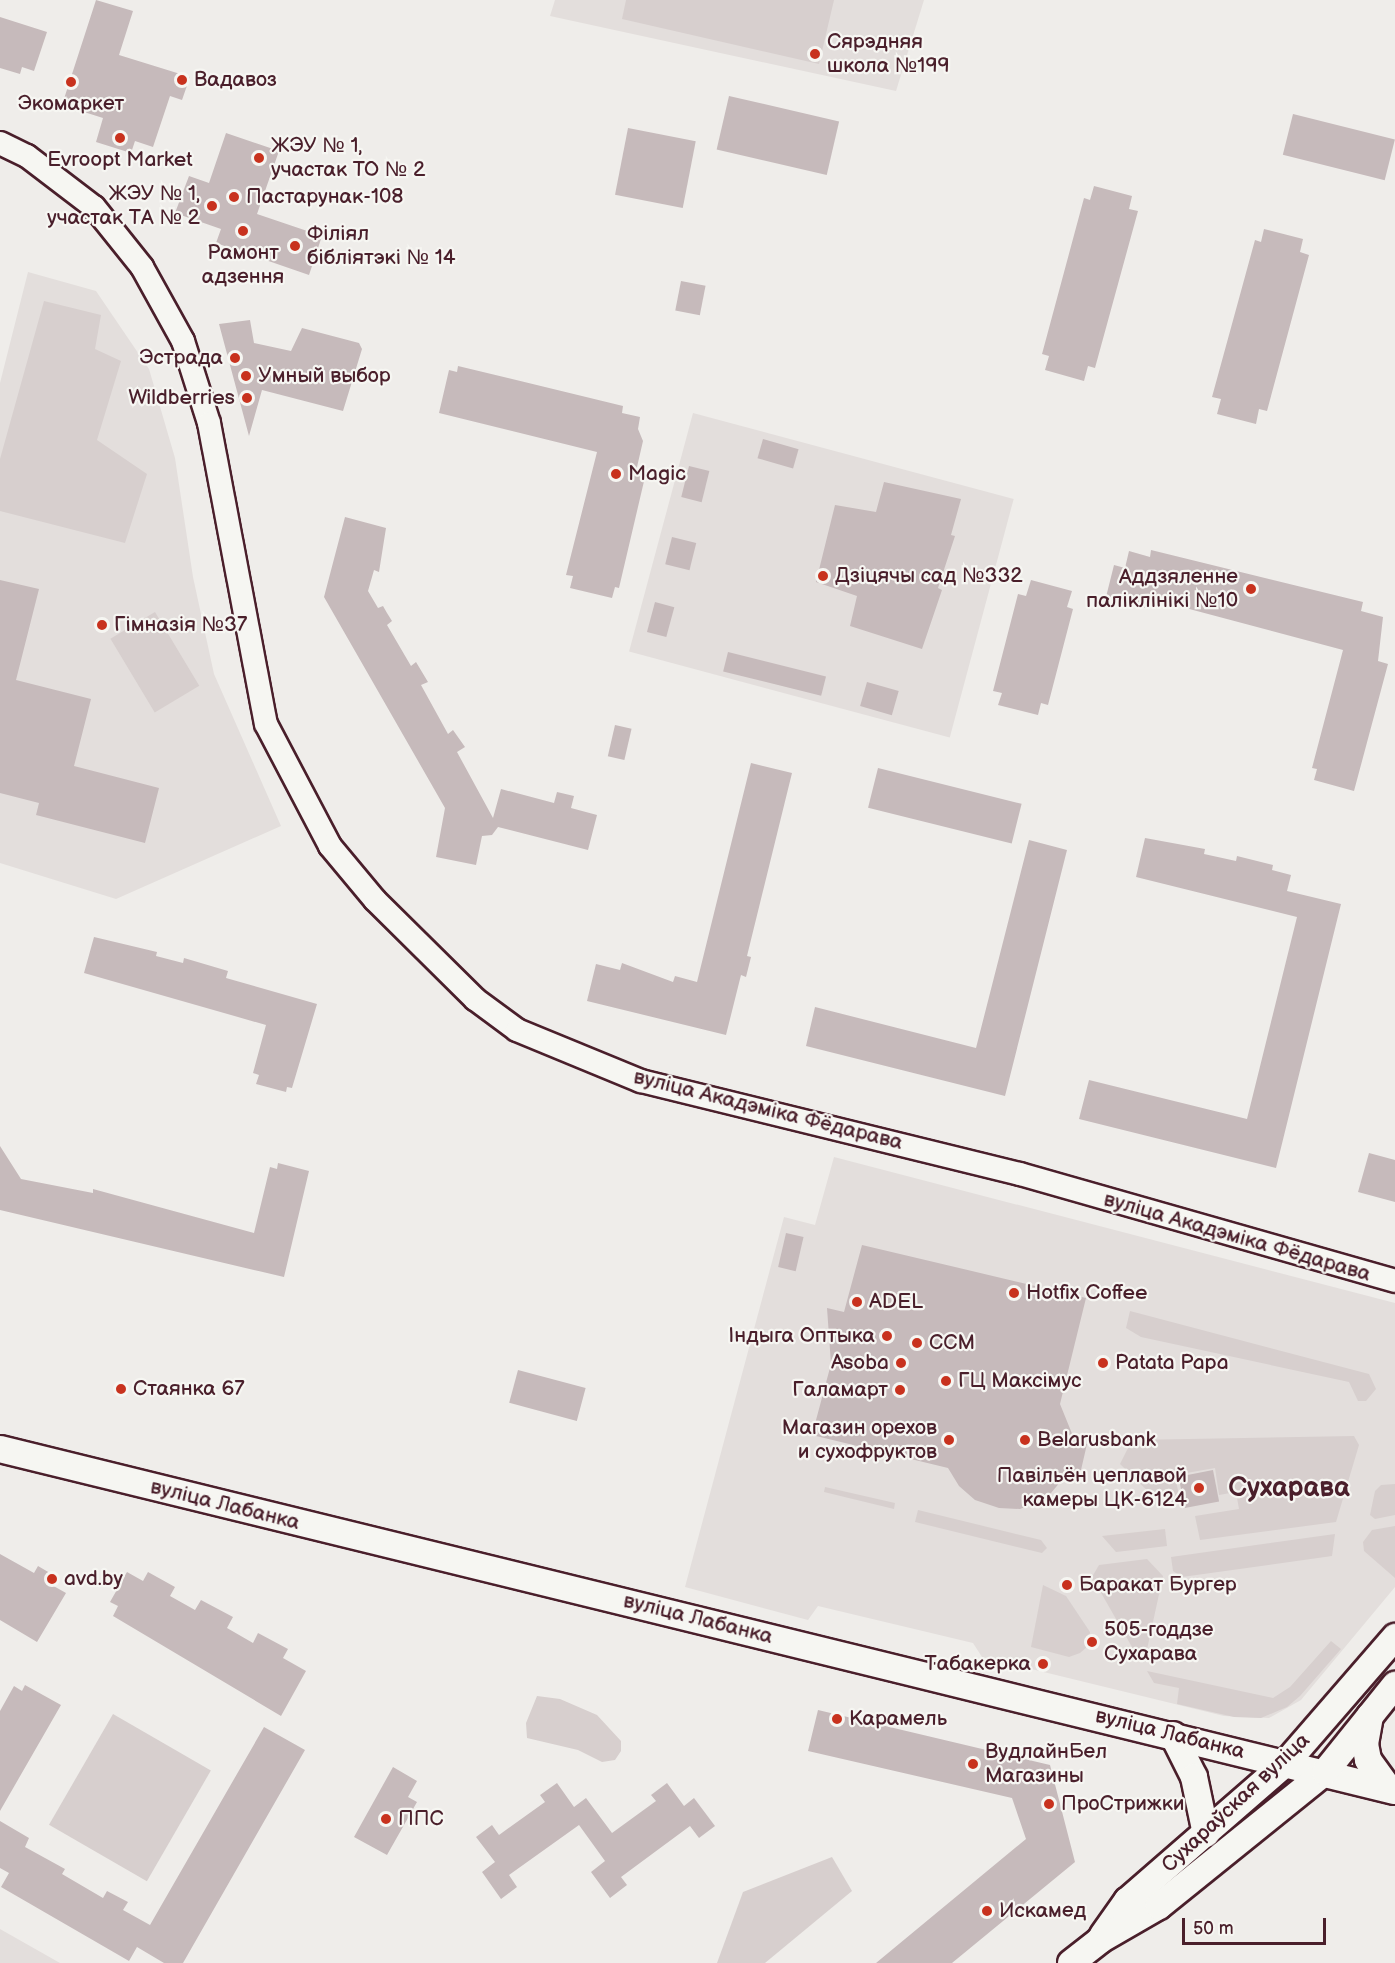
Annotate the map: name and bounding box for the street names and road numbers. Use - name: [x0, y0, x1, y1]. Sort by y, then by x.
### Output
- street label: вуліца Акадэміка Фёдарава: [631, 1064, 905, 1156]
- street label: вуліца Акадэміка Фёдарава: [1101, 1187, 1373, 1287]
- street label: вуліца Лабанка: [148, 1474, 302, 1536]
- street label: вуліца Лабанка: [621, 1588, 775, 1650]
- street label: вуліца Лабанка: [1093, 1703, 1247, 1765]
- street label: Сухараўская вуліца: [1157, 1728, 1315, 1878]

